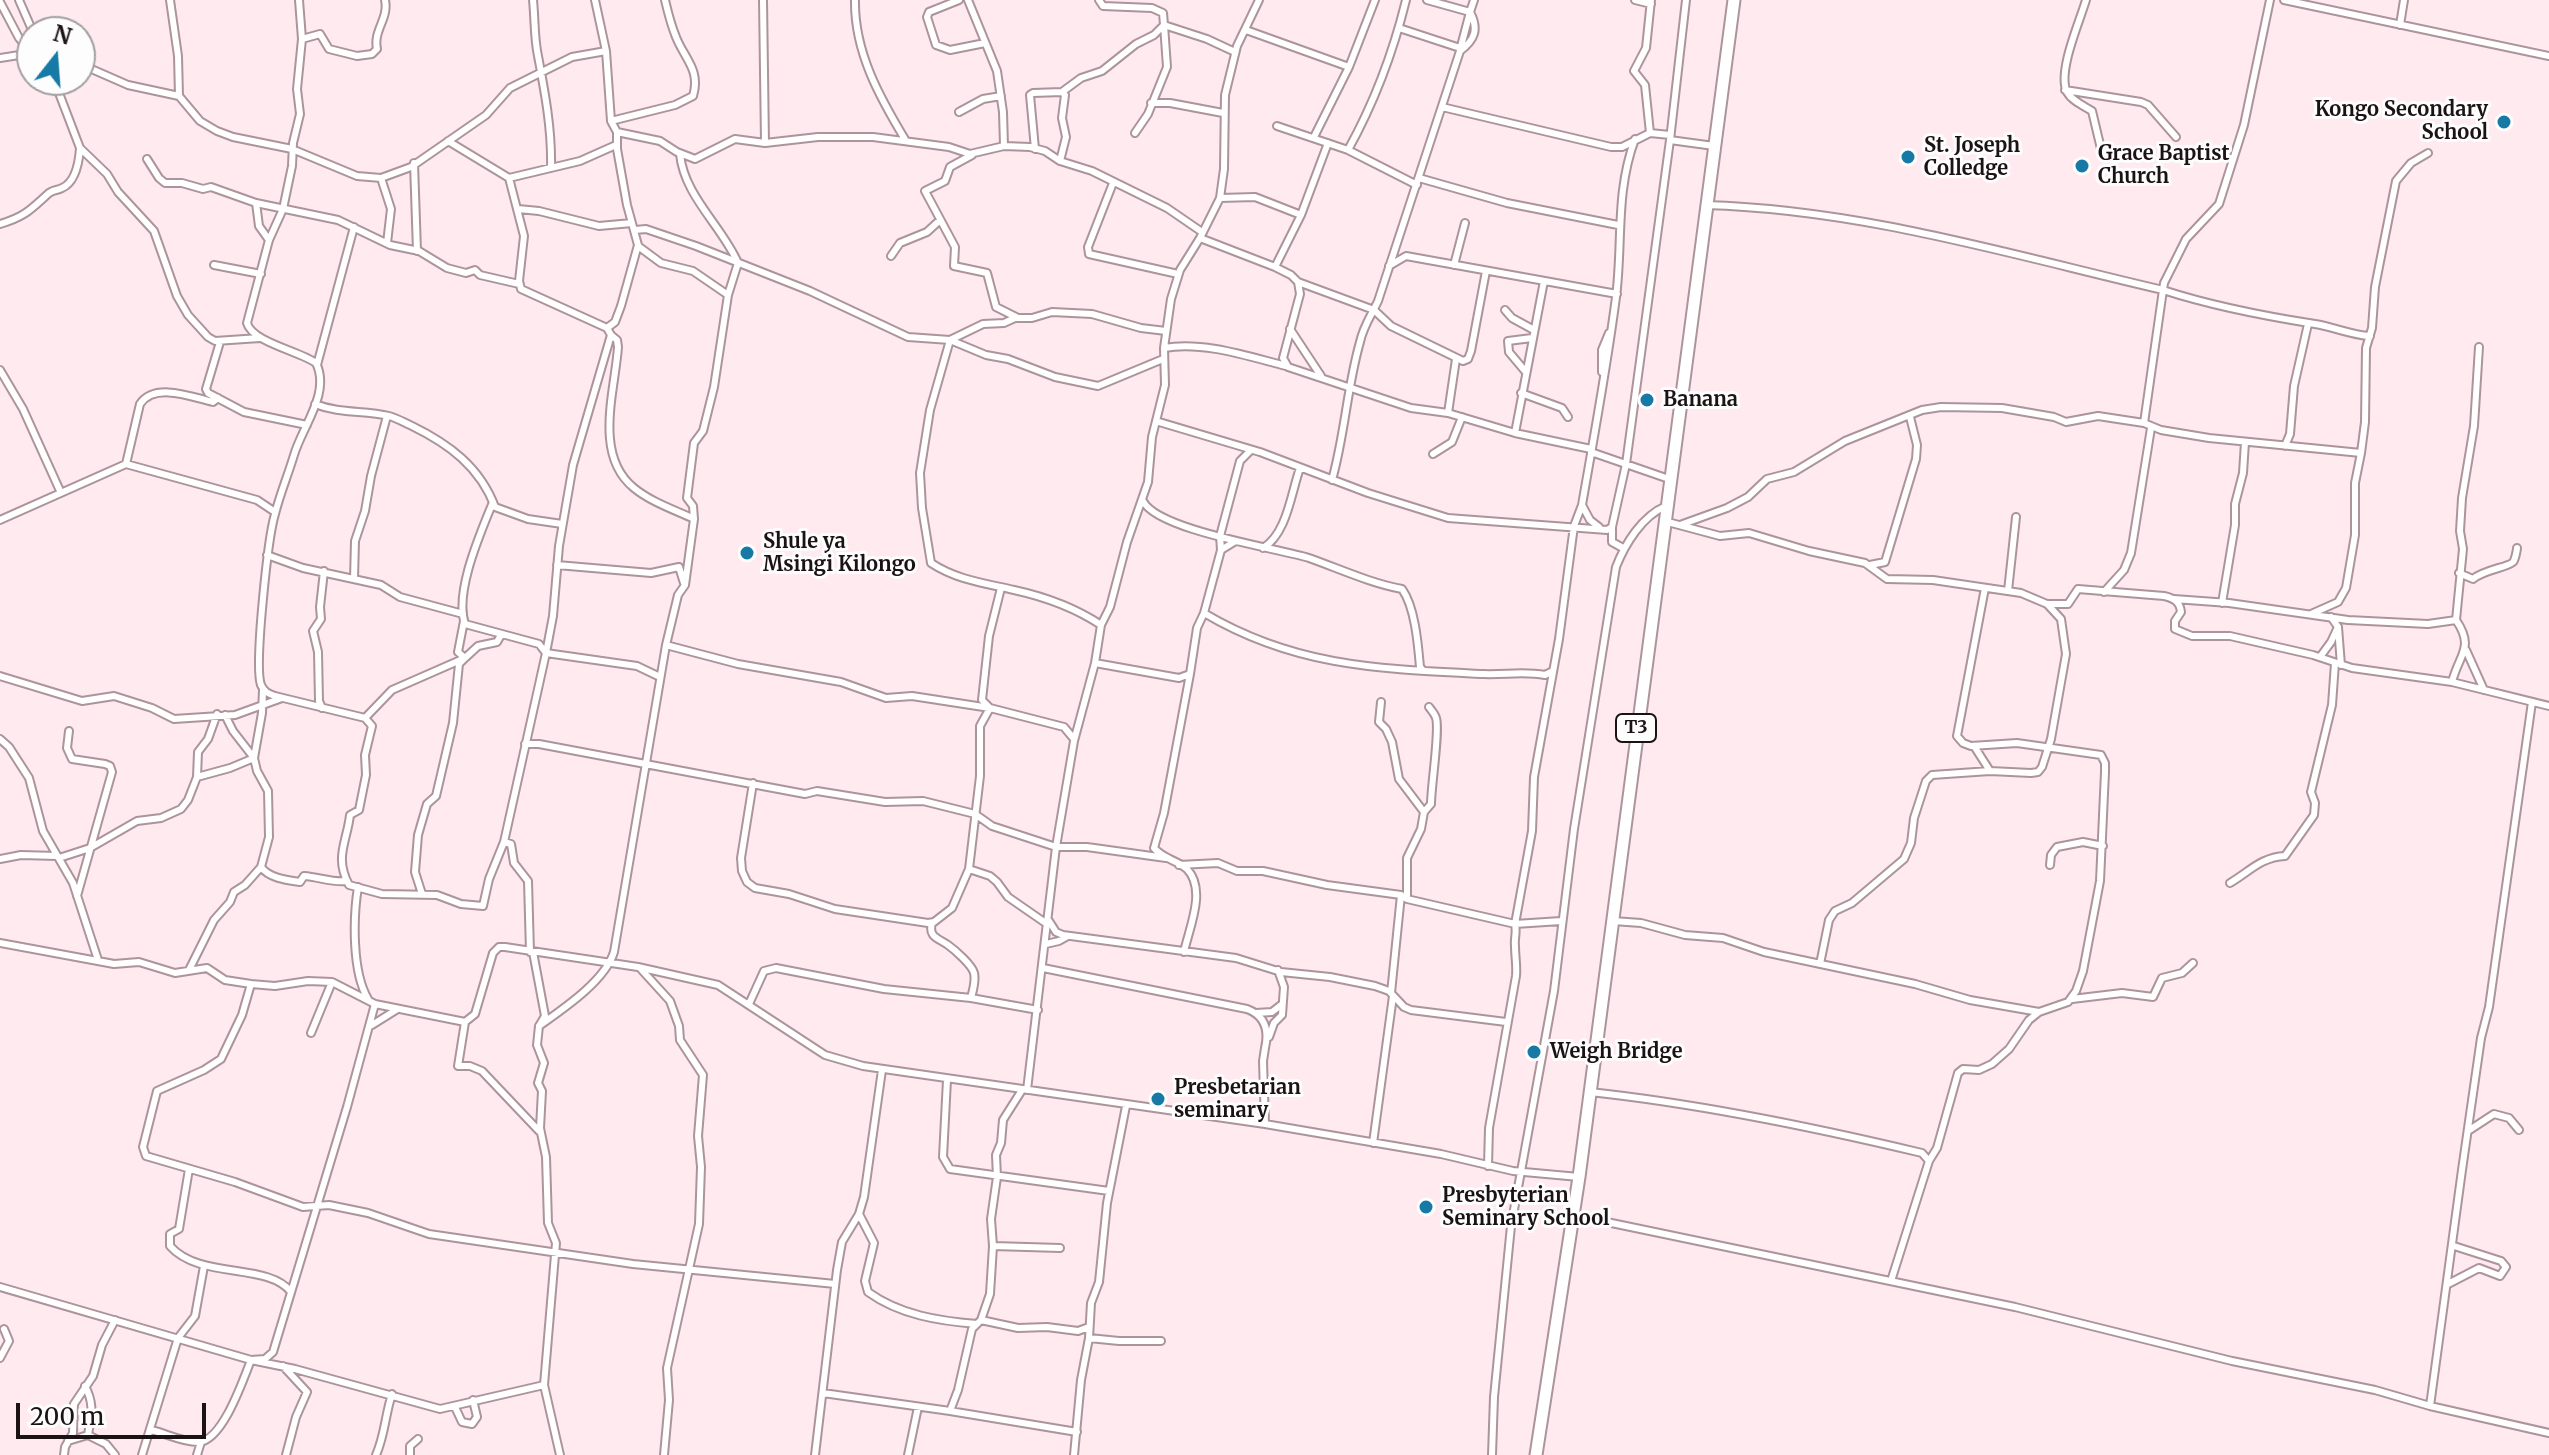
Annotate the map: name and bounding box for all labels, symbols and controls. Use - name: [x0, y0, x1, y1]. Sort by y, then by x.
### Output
- north arrow: [16, 16, 96, 96]
- text: N: [50, 19, 75, 51]
- place label: Kongo Secondary School: [2315, 98, 2488, 145]
- marker: Kongo Secondary School: [2495, 113, 2513, 131]
- place label: St. Joseph Colledge: [1924, 134, 2020, 181]
- place label: Grace Baptist Church: [2098, 142, 2230, 189]
- marker: St. Joseph Colledge: [1899, 148, 1917, 166]
- marker: Grace Baptist Church: [2073, 157, 2091, 175]
- place label: Banana: [1663, 388, 1738, 412]
- marker: Banana: [1638, 391, 1656, 409]
- place label: Shule ya Msingi Kilongo: [763, 530, 916, 577]
- marker: Shule ya Msingi Kilongo: [738, 544, 756, 562]
- road number: T3: [1616, 714, 1656, 742]
- place label: Weigh Bridge: [1550, 1040, 1682, 1064]
- marker: Weigh Bridge: [1525, 1043, 1543, 1061]
- place label: Presbetarian seminary: [1174, 1076, 1301, 1123]
- marker: Presbetarian seminary: [1149, 1090, 1167, 1108]
- place label: Presbyterian Seminary School: [1442, 1184, 1610, 1231]
- marker: Presbyterian Seminary School: [1417, 1198, 1435, 1216]
- scale bar: [20, 1387, 210, 1437]
- text: 200 m: [30, 1401, 104, 1432]

